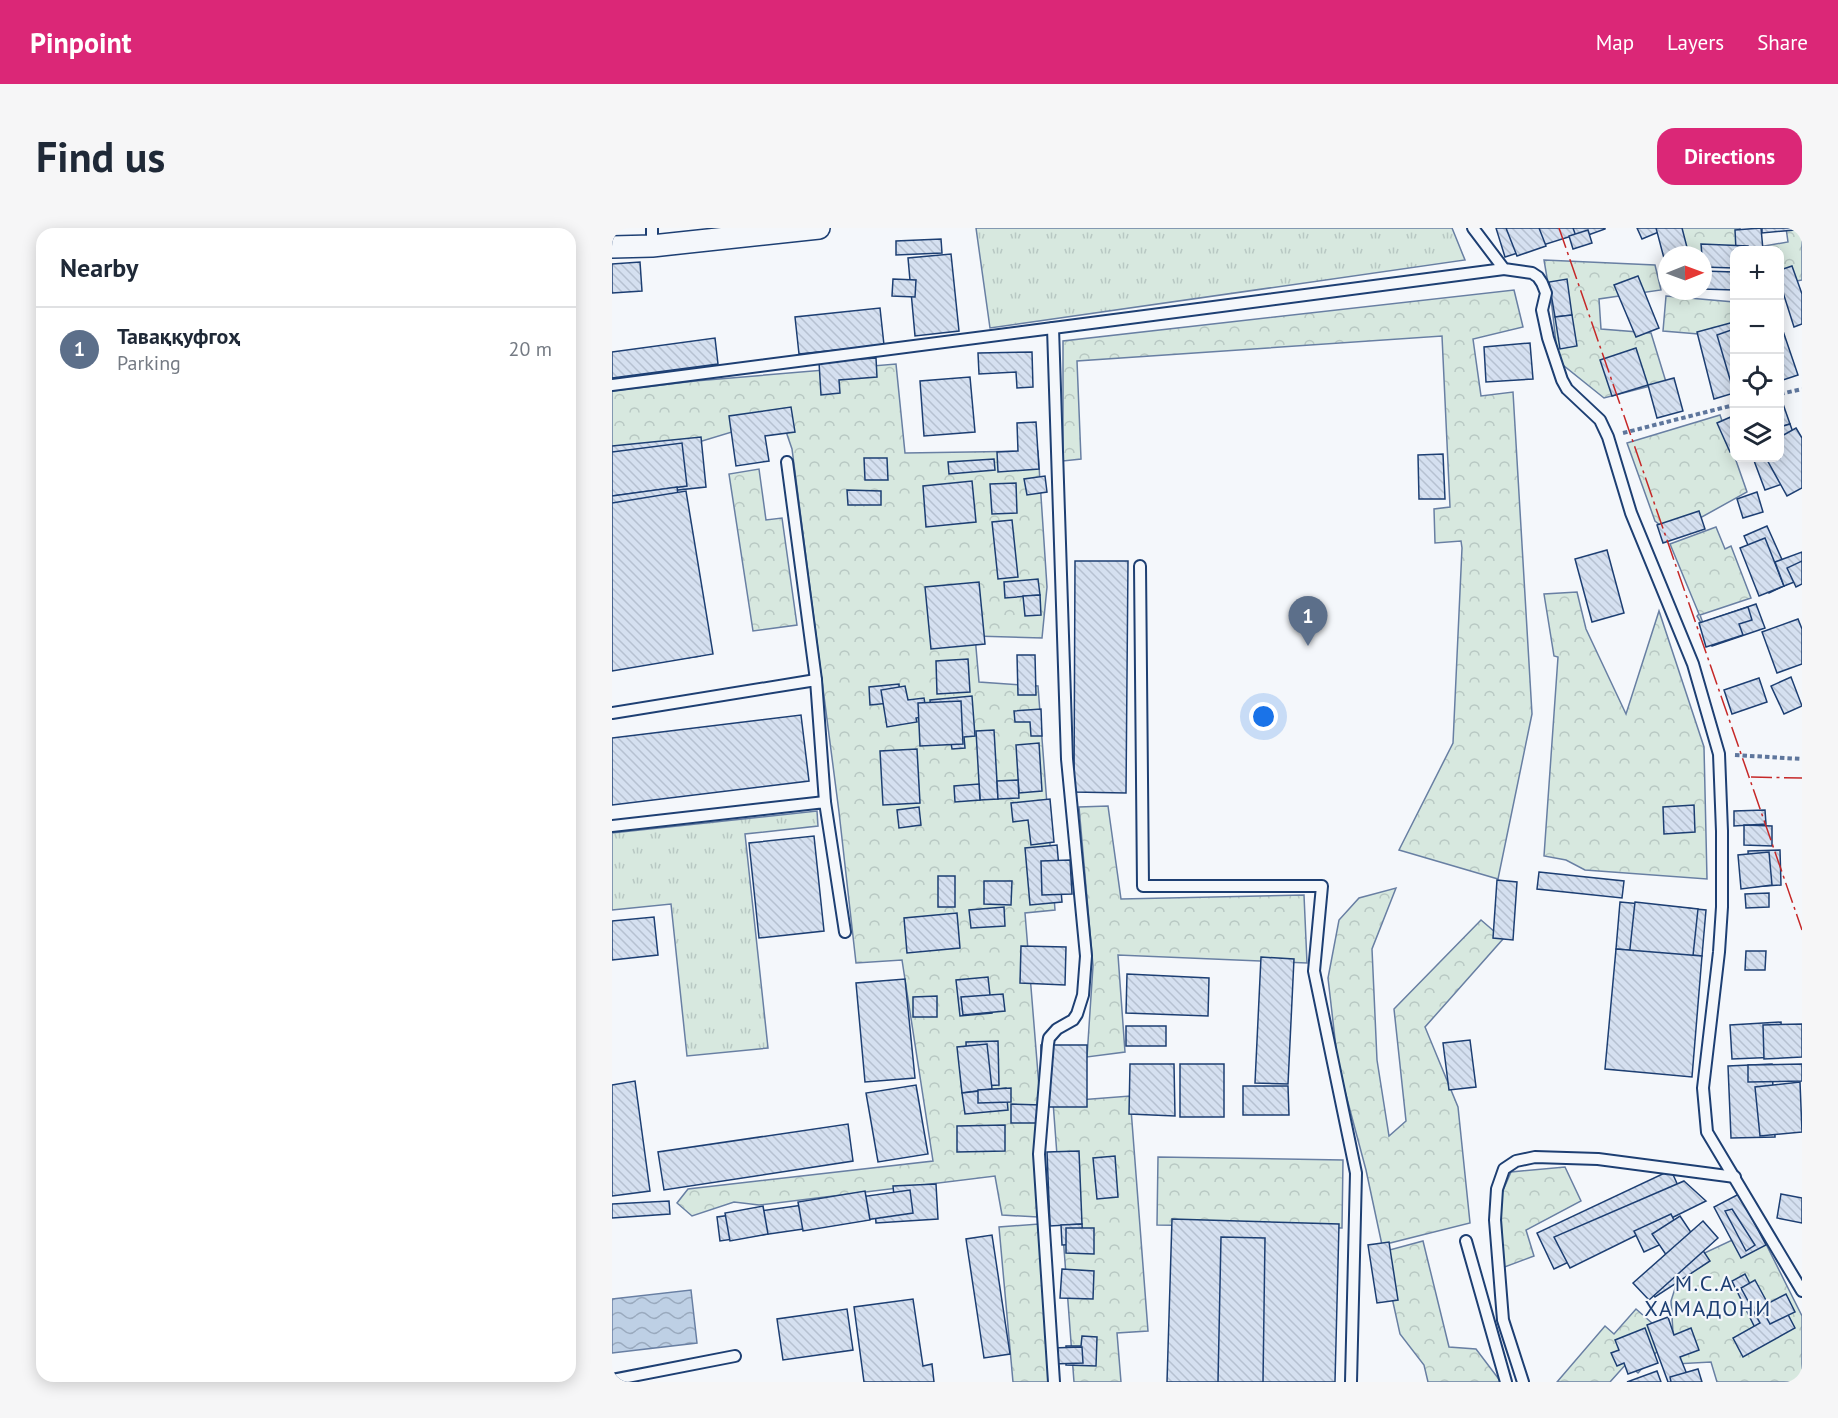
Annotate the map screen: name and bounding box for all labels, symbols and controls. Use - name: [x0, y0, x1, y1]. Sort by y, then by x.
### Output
- text: Pinpoint: [30, 24, 132, 61]
- text: Map: [1596, 29, 1634, 56]
- text: Layers: [1667, 29, 1724, 56]
- text: Share: [1757, 29, 1808, 56]
- button: Directions: [1657, 128, 1802, 185]
- text: Find us: [36, 129, 165, 184]
- north arrow: [1658, 246, 1712, 300]
- map controls: [1730, 246, 1784, 462]
- button: +: [1730, 246, 1784, 300]
- text: Nearby: [60, 251, 138, 284]
- button: −: [1730, 300, 1784, 354]
- text: Таваққуфгоҳ: [117, 322, 240, 350]
- text: 1: [74, 336, 85, 362]
- text: 20 m: [509, 336, 552, 362]
- text: Parking: [117, 350, 181, 376]
- button: locate: [1730, 354, 1784, 408]
- button: layers: [1730, 408, 1784, 462]
- pin: 1: [1288, 596, 1328, 646]
- your location: [1249, 702, 1278, 731]
- district label: М.С.А. ХАМАДОНИ: [1644, 1269, 1772, 1322]

